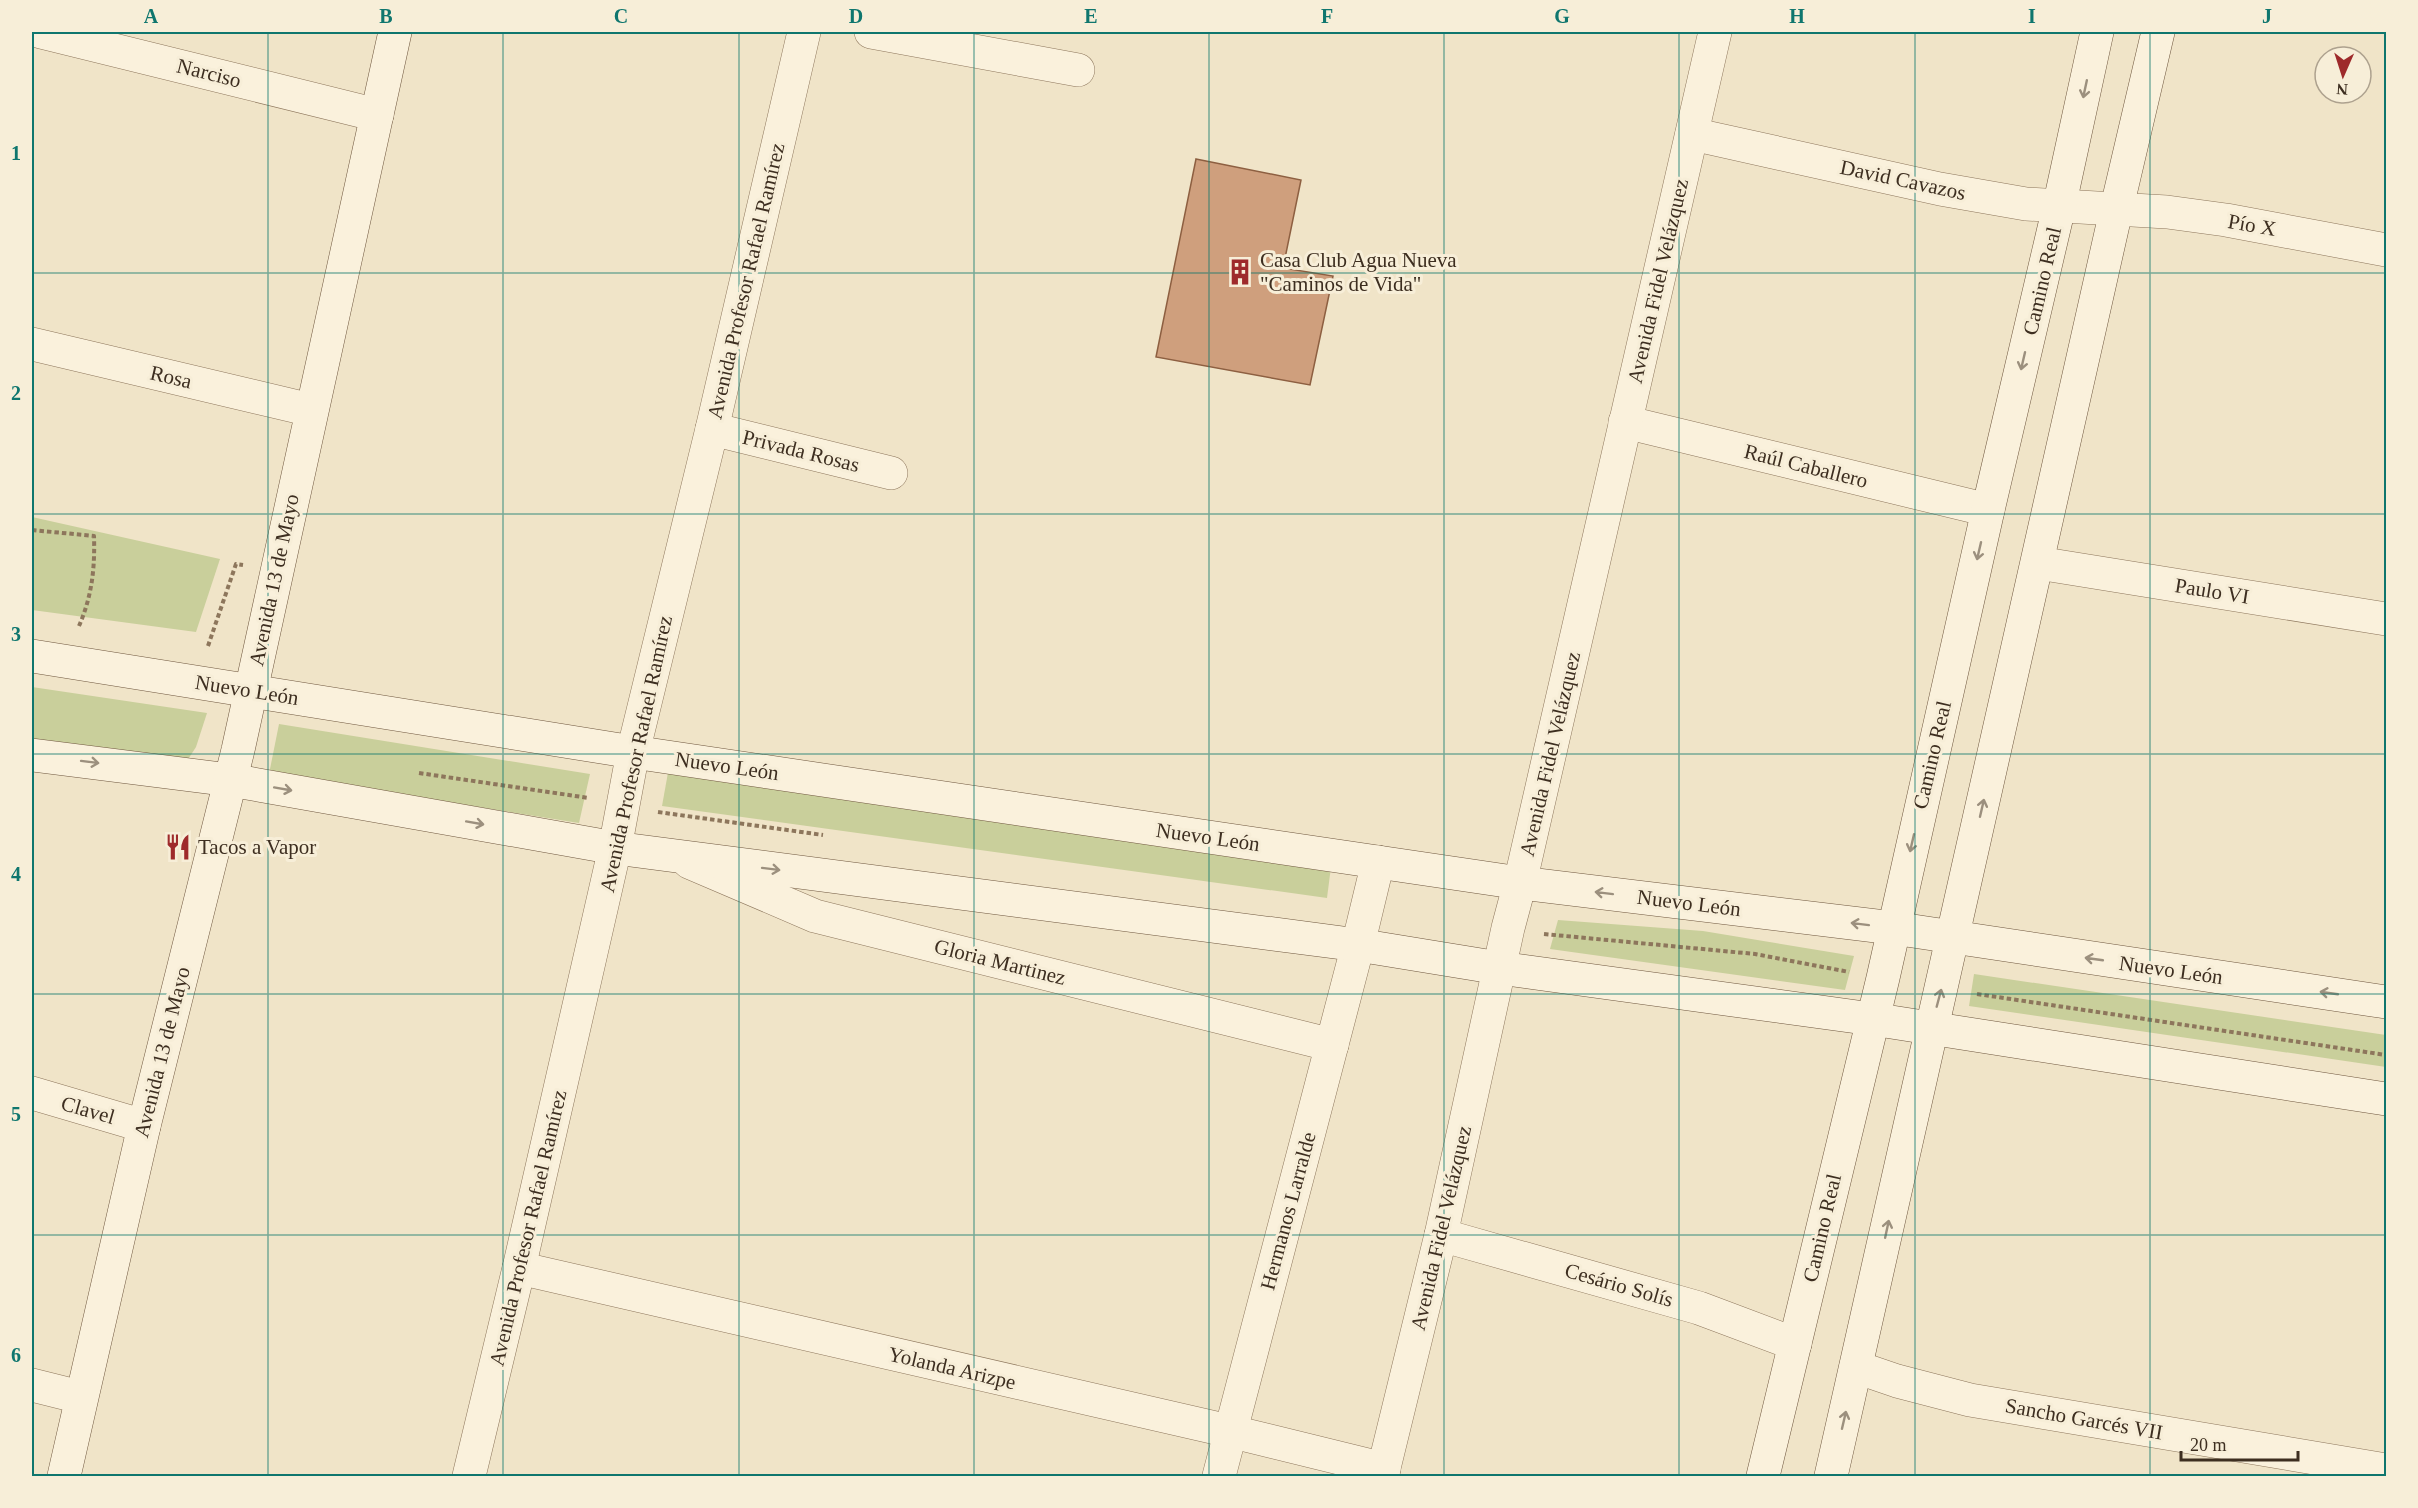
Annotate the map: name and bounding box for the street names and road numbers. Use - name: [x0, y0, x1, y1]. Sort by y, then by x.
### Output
- street label: Narciso: [174, 53, 244, 93]
- street label: Avenida Profesor Rafael Ramírez: [703, 141, 789, 421]
- street label: David Cavazos: [1838, 155, 1968, 205]
- street label: Avenida Fidel Velázquez: [1623, 176, 1693, 386]
- street label: Pío X: [2226, 209, 2278, 241]
- street label: Camino Real: [2018, 224, 2066, 337]
- street label: Rosa: [148, 361, 195, 394]
- street label: Privada Rosas: [740, 425, 862, 477]
- street label: Raúl Caballero: [1742, 439, 1870, 493]
- street label: Avenida 13 de Mayo: [244, 492, 304, 668]
- street label: Paulo VI: [2173, 573, 2251, 609]
- street label: Avenida Profesor Rafael Ramírez: [595, 613, 677, 895]
- street label: Avenida Fidel Velázquez: [1515, 649, 1585, 859]
- street label: Nuevo León: [194, 670, 301, 710]
- street label: Camino Real: [1908, 698, 1956, 811]
- street label: Nuevo León: [674, 747, 781, 785]
- street label: Nuevo León: [1155, 818, 1262, 856]
- street label: Nuevo León: [1636, 885, 1743, 921]
- street label: Gloria Martinez: [932, 934, 1068, 990]
- street label: Nuevo León: [2118, 951, 2225, 989]
- street label: Avenida 13 de Mayo: [129, 964, 195, 1140]
- street label: Avenida Profesor Rafael Ramírez: [485, 1088, 571, 1368]
- street label: Clavel: [58, 1091, 118, 1129]
- street label: Avenida Fidel Velázquez: [1406, 1123, 1476, 1333]
- street label: Hermanos Larralde: [1255, 1129, 1321, 1293]
- street label: Camino Real: [1798, 1171, 1846, 1284]
- street label: Cesário Solís: [1562, 1258, 1676, 1312]
- street label: Yolanda Arizpe: [886, 1342, 1018, 1394]
- street label: Sancho Garcés VII: [2003, 1393, 2165, 1445]

